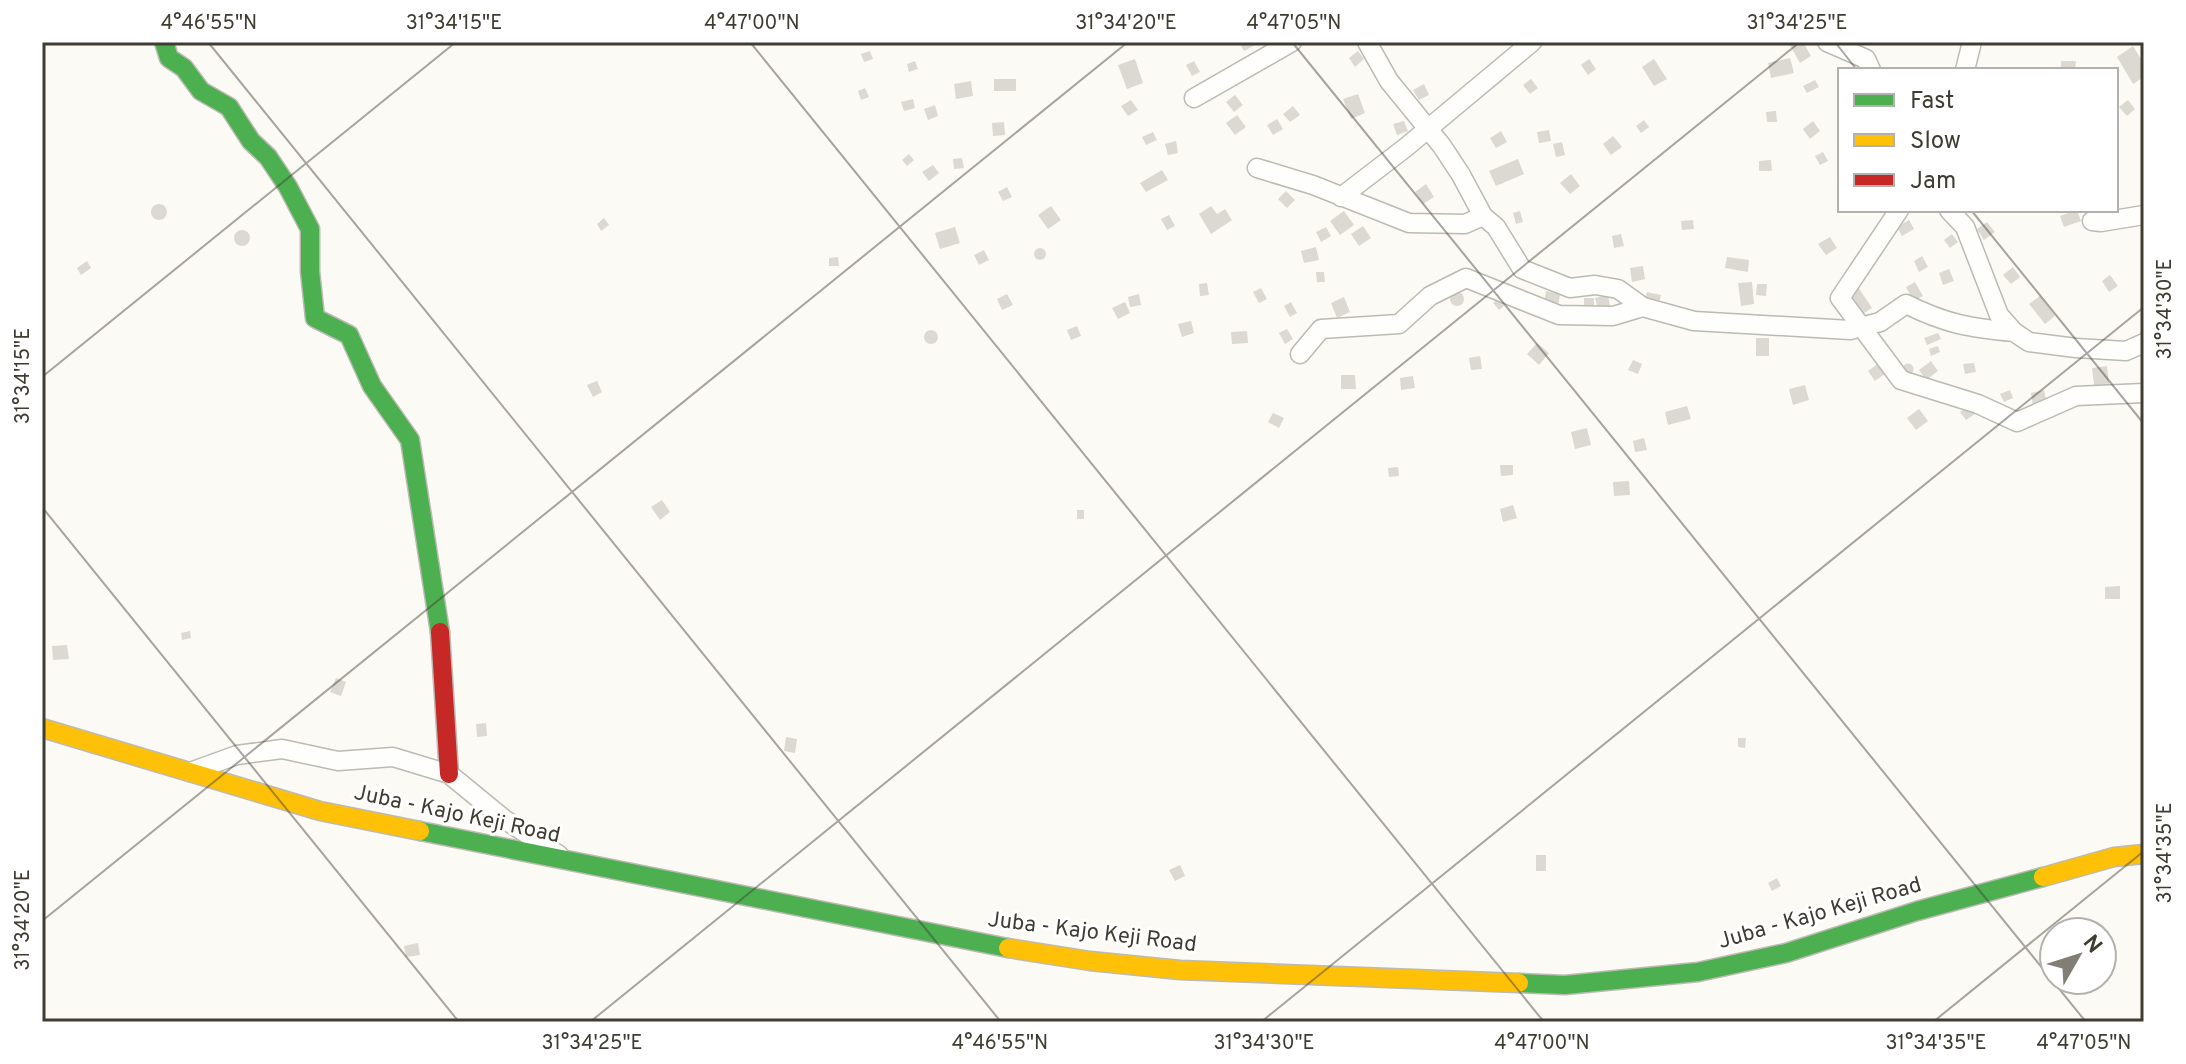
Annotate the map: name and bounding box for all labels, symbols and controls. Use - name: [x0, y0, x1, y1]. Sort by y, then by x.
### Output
- text: 4°46'55"N: [161, 11, 257, 37]
- text: 31°34'15"E: [406, 11, 502, 37]
- text: 4°47'00"N: [704, 11, 800, 37]
- text: 31°34'20"E: [1075, 11, 1177, 37]
- text: 4°47'05"N: [1246, 11, 1342, 37]
- text: 31°34'25"E: [1746, 11, 1848, 37]
- legend: [1838, 68, 2118, 212]
- text: Fast: [1910, 87, 1954, 117]
- text: Slow: [1910, 127, 1961, 157]
- text: Jam: [1910, 167, 1956, 197]
- text: 31°34'30"E: [2153, 258, 2179, 360]
- text: 31°34'15"E: [11, 328, 37, 424]
- street label: Juba - Kajo Keji Road: [351, 780, 563, 850]
- text: 31°34'35"E: [2153, 803, 2179, 903]
- text: 31°34'20"E: [11, 869, 37, 971]
- street label: Juba - Kajo Keji Road: [1715, 872, 1925, 956]
- street label: Juba - Kajo Keji Road: [986, 907, 1198, 959]
- north arrow: [2038, 916, 2118, 996]
- text: N: [2076, 930, 2107, 960]
- text: 31°34'25"E: [541, 1031, 643, 1057]
- text: 4°46'55"N: [952, 1031, 1048, 1057]
- text: 31°34'30"E: [1213, 1031, 1315, 1057]
- text: 4°47'00"N: [1494, 1031, 1590, 1057]
- text: 31°34'35"E: [1886, 1031, 1986, 1057]
- text: 4°47'05"N: [2036, 1031, 2132, 1057]

